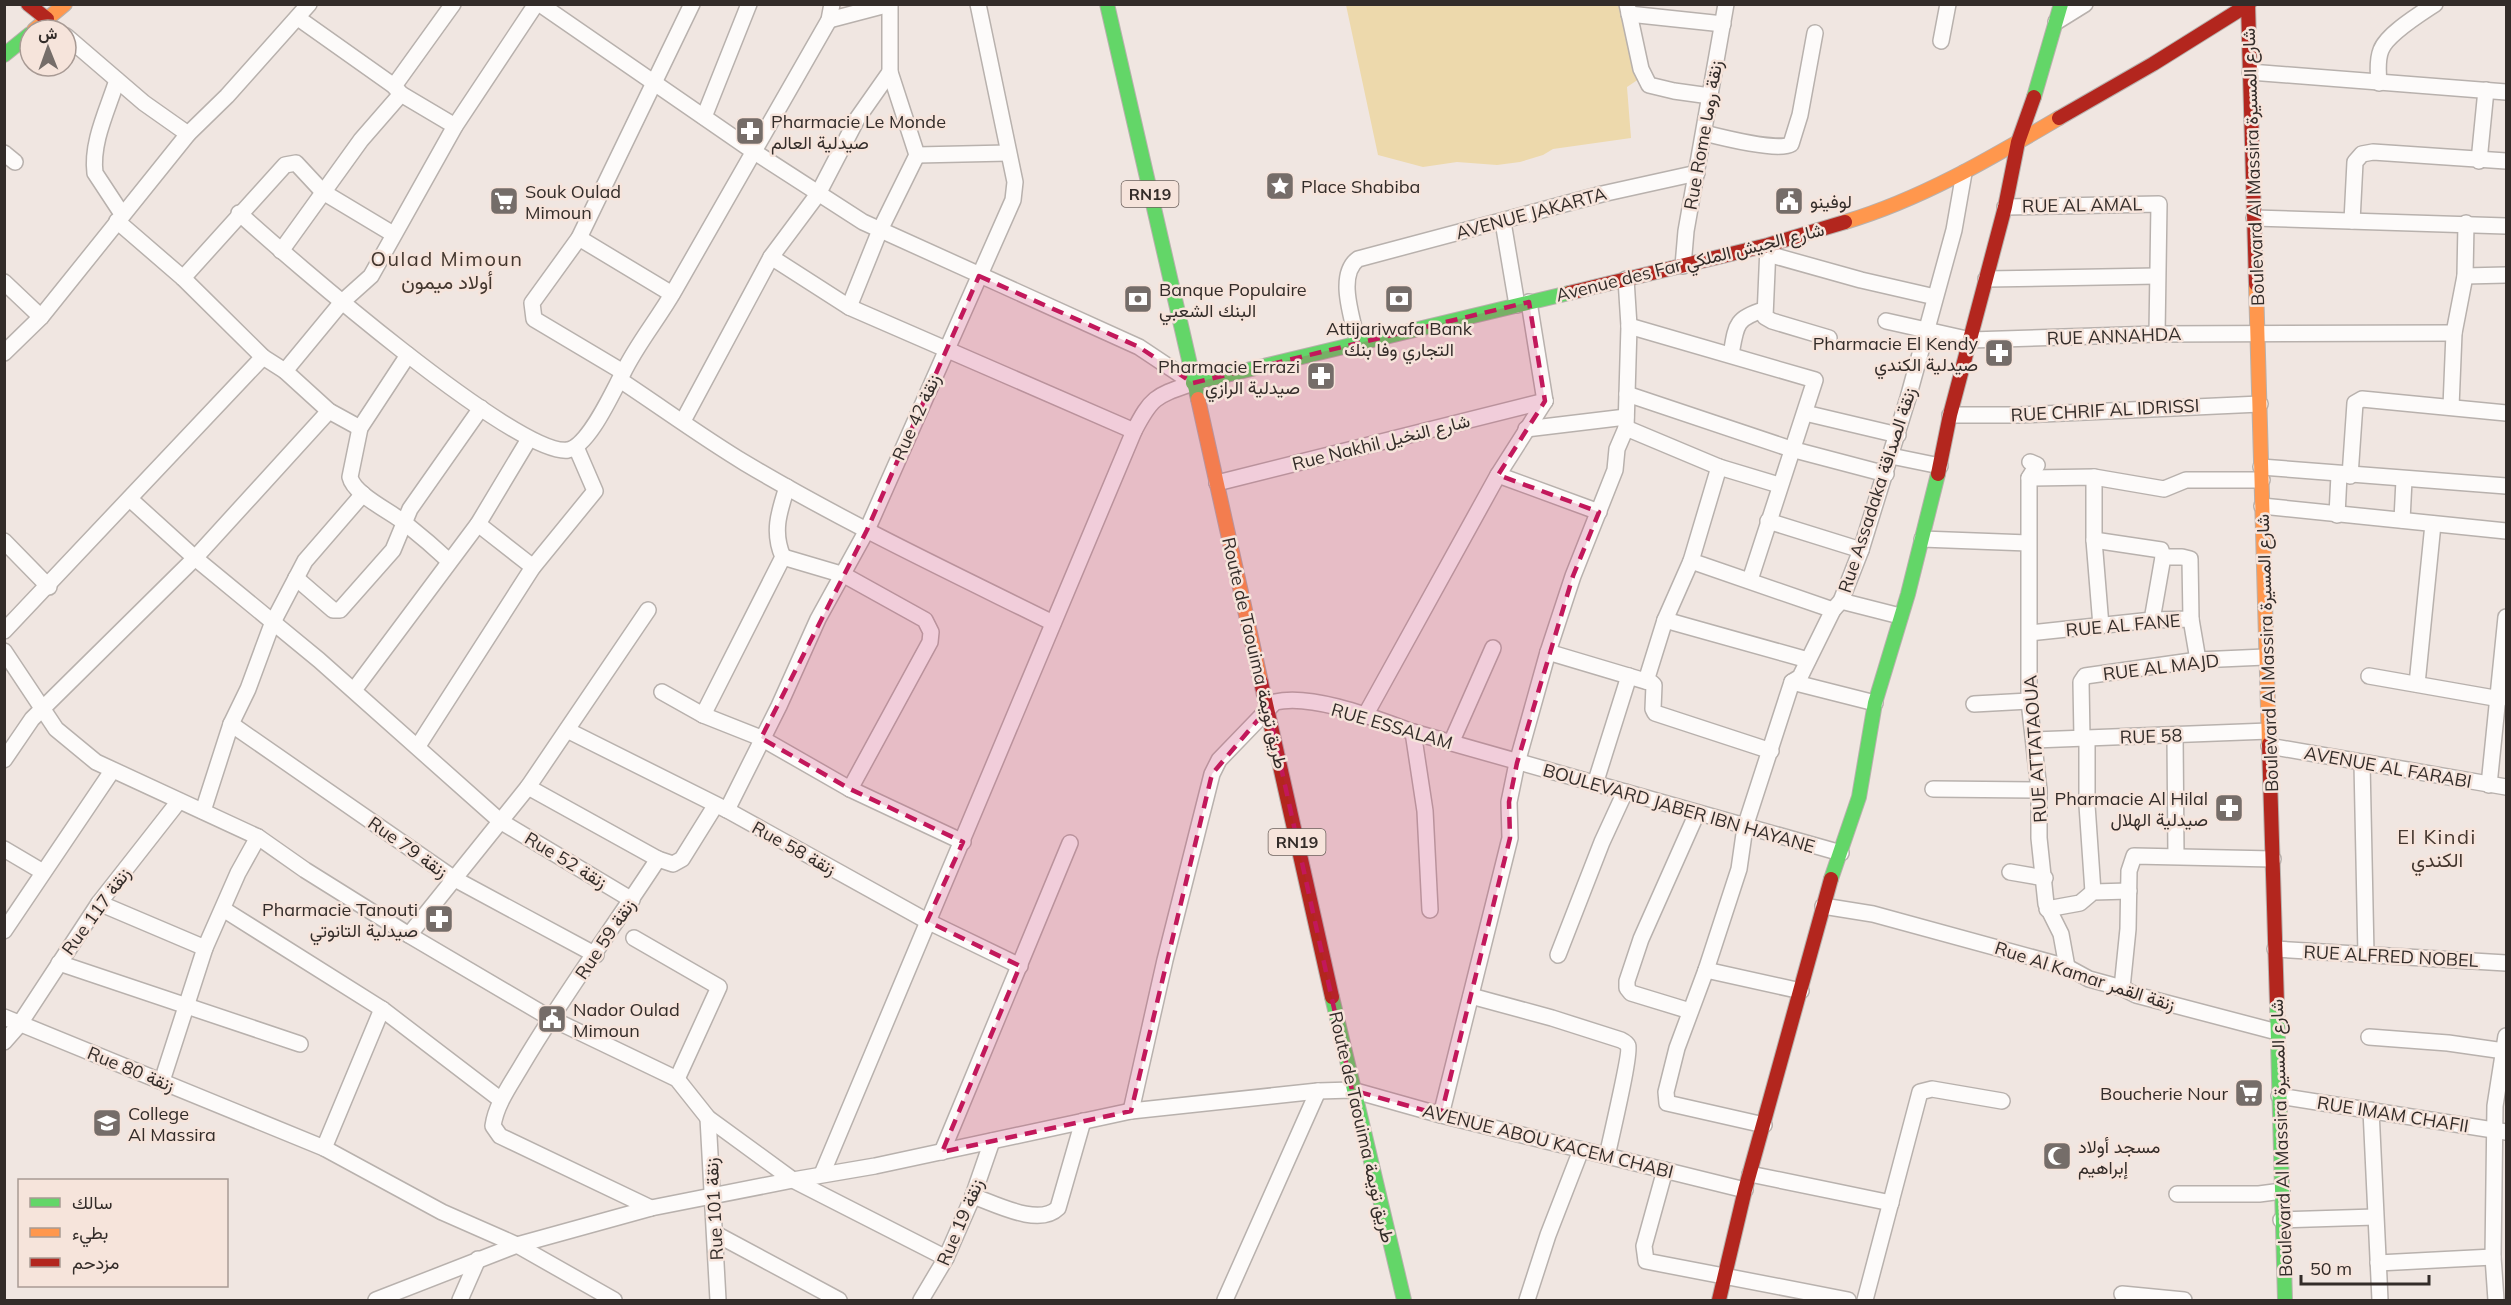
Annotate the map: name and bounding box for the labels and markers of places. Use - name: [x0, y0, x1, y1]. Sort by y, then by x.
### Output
- place label: Pharmacie Le Monde صيدلية العالم: [771, 110, 946, 155]
- pharmacy icon: Pharmacie Le Monde صيدلية العالم: [734, 115, 766, 147]
- place icon: Place Shabiba: [1264, 170, 1296, 202]
- place label: Place Shabiba: [1301, 175, 1420, 198]
- place label: Souk Oulad Mimoun: [525, 180, 621, 224]
- supermarket icon: Souk Oulad Mimoun: [488, 185, 520, 217]
- public building icon: لوفينو: [1773, 185, 1805, 217]
- place label: لوفينو: [1810, 190, 1852, 213]
- place label: Banque Populaire البنك الشعبي: [1159, 278, 1307, 326]
- bank icon: Banque Populaire البنك الشعبي: [1122, 283, 1154, 315]
- bank icon: Attijariwafa Bank التجاري وفا بنك: [1383, 283, 1415, 315]
- place label: Attijariwafa Bank التجاري وفا بنك: [1326, 317, 1473, 365]
- place label: Pharmacie El Kendy صيدلية الكندي: [1813, 332, 1978, 380]
- pharmacy icon: Pharmacie El Kendy صيدلية الكندي: [1983, 337, 2015, 369]
- place label: Pharmacie Errazi صيدلية الرازي: [1158, 355, 1300, 403]
- pharmacy icon: Pharmacie Errazi صيدلية الرازي: [1305, 360, 1337, 392]
- place label: Pharmacie Al Hilal صيدلية الهلال: [2054, 787, 2208, 831]
- pharmacy icon: Pharmacie Al Hilal صيدلية الهلال: [2213, 792, 2245, 824]
- place label: Pharmacie Tanouti صيدلية التانوتي: [262, 898, 418, 946]
- pharmacy icon: Pharmacie Tanouti صيدلية التانوتي: [423, 903, 455, 935]
- place label: Nador Oulad Mimoun: [573, 998, 680, 1042]
- public building icon: Nador Oulad Mimoun: [536, 1003, 568, 1035]
- supermarket icon: Boucherie Nour: [2233, 1077, 2265, 1109]
- place label: Boucherie Nour: [2100, 1082, 2228, 1105]
- place label: College Al Massira: [128, 1102, 216, 1146]
- school or university icon: College Al Massira: [91, 1107, 123, 1139]
- place label: مسجد أولاد إبراهيم: [2078, 1135, 2160, 1180]
- mosque icon: مسجد أولاد إبراهيم: [2041, 1140, 2073, 1172]

